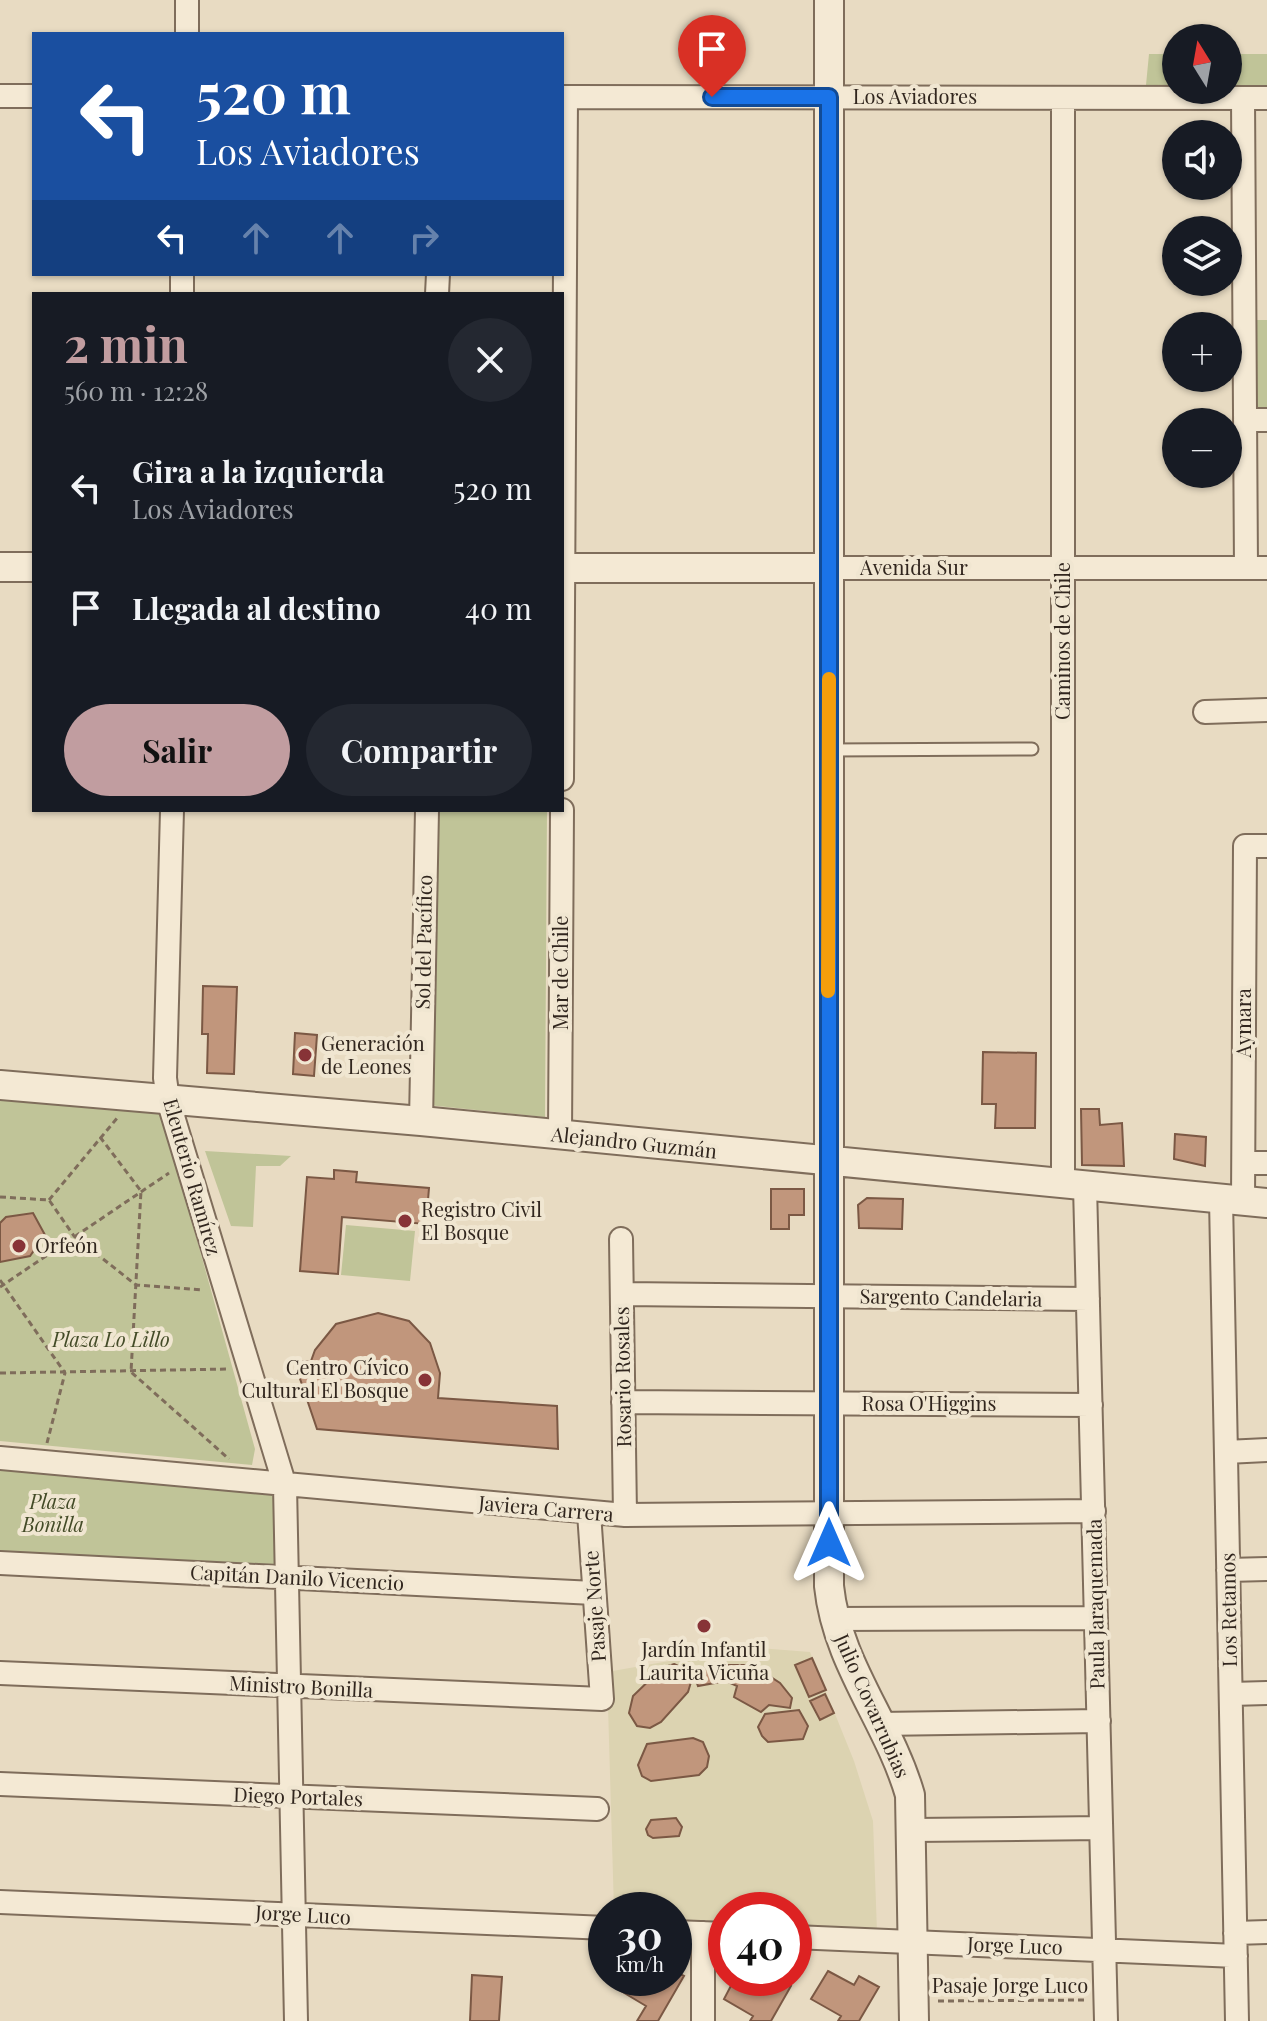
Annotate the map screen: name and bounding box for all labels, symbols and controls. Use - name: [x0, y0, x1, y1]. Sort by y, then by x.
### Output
- pin: [678, 15, 746, 97]
- north arrow: [1162, 24, 1242, 104]
- map controls: [1162, 24, 1242, 488]
- icon: arrive: [690, 27, 734, 71]
- text: 520 m: [196, 54, 351, 129]
- icon: left: [64, 64, 168, 168]
- street label: Los Aviadores: [853, 82, 977, 109]
- button: sound: [1162, 120, 1242, 200]
- text: Los Aviadores: [196, 126, 420, 174]
- icon: left: [150, 216, 194, 260]
- icon: ahead: [234, 216, 278, 260]
- icon: ahead: [318, 216, 362, 260]
- icon: right: [402, 216, 446, 260]
- button: layers: [1162, 216, 1242, 296]
- text: 2 min: [64, 311, 188, 375]
- button: +: [1162, 312, 1242, 392]
- button: close: [448, 318, 532, 402]
- text: 560 m · 12:28: [64, 373, 208, 408]
- button: −: [1162, 408, 1242, 488]
- text: Gira a la izquierda: [132, 451, 385, 491]
- icon: left: [64, 466, 108, 510]
- text: 520 m: [453, 468, 532, 508]
- text: Los Aviadores: [132, 491, 294, 526]
- street label: Avenida Sur: [859, 553, 968, 580]
- street label: Caminos de Chile: [1048, 562, 1075, 720]
- icon: arrive: [64, 586, 108, 630]
- text: Llegada al destino: [132, 588, 381, 628]
- text: 40 m: [465, 588, 532, 628]
- button: Salir: [64, 704, 290, 796]
- button: Compartir: [306, 704, 532, 796]
- street label: Sol del Pacífico: [408, 874, 437, 1010]
- street label: Mar de Chile: [546, 916, 573, 1030]
- street label: Aymara: [1229, 988, 1256, 1059]
- place label: Generación de Leones: [321, 1029, 425, 1079]
- marker: Generación de Leones: [296, 1046, 314, 1064]
- street label: Eleuterio Ramírez: [158, 1095, 229, 1258]
- street label: Alejandro Guzmán: [549, 1119, 718, 1164]
- place label: Registro Civil El Bosque: [421, 1195, 542, 1245]
- marker: Registro Civil El Bosque: [396, 1212, 414, 1230]
- place label: Orfeón: [35, 1231, 98, 1258]
- marker: Orfeón: [10, 1237, 28, 1255]
- street label: Sargento Candelaria: [859, 1281, 1043, 1312]
- street label: Rosario Rosales: [607, 1306, 636, 1448]
- park label: Plaza Lo Lillo: [51, 1325, 170, 1352]
- place label: Centro Cívico Cultural El Bosque: [241, 1353, 409, 1403]
- marker: Centro Cívico Cultural El Bosque: [416, 1371, 434, 1389]
- street label: Rosa O'Higgins: [861, 1389, 997, 1416]
- park label: Plaza Bonilla: [21, 1487, 84, 1537]
- street label: Javiera Carrera: [477, 1488, 615, 1527]
- position arrow: [787, 1501, 871, 1585]
- street label: Paula Jaraquemada: [1080, 1518, 1109, 1690]
- street label: Pasaje Norte: [576, 1549, 611, 1663]
- street label: Los Retamos: [1213, 1553, 1242, 1667]
- street label: Capitán Danilo Vicencio: [189, 1557, 405, 1596]
- marker: Jardín Infantil Laurita Vicuña: [695, 1617, 713, 1635]
- street label: Julio Covarrubias: [829, 1628, 917, 1782]
- place label: Jardín Infantil Laurita Vicuña: [639, 1635, 769, 1685]
- street label: Ministro Bonilla: [228, 1668, 374, 1703]
- street label: Diego Portales: [233, 1780, 363, 1811]
- speed limit sign: 40: [708, 1892, 812, 1996]
- street label: Jorge Luco: [254, 1897, 352, 1929]
- text: 30: [617, 1907, 663, 1960]
- street label: Jorge Luco: [966, 1929, 1063, 1960]
- text: km/h: [616, 1950, 664, 1977]
- street label: Pasaje Jorge Luco: [932, 1971, 1088, 1998]

